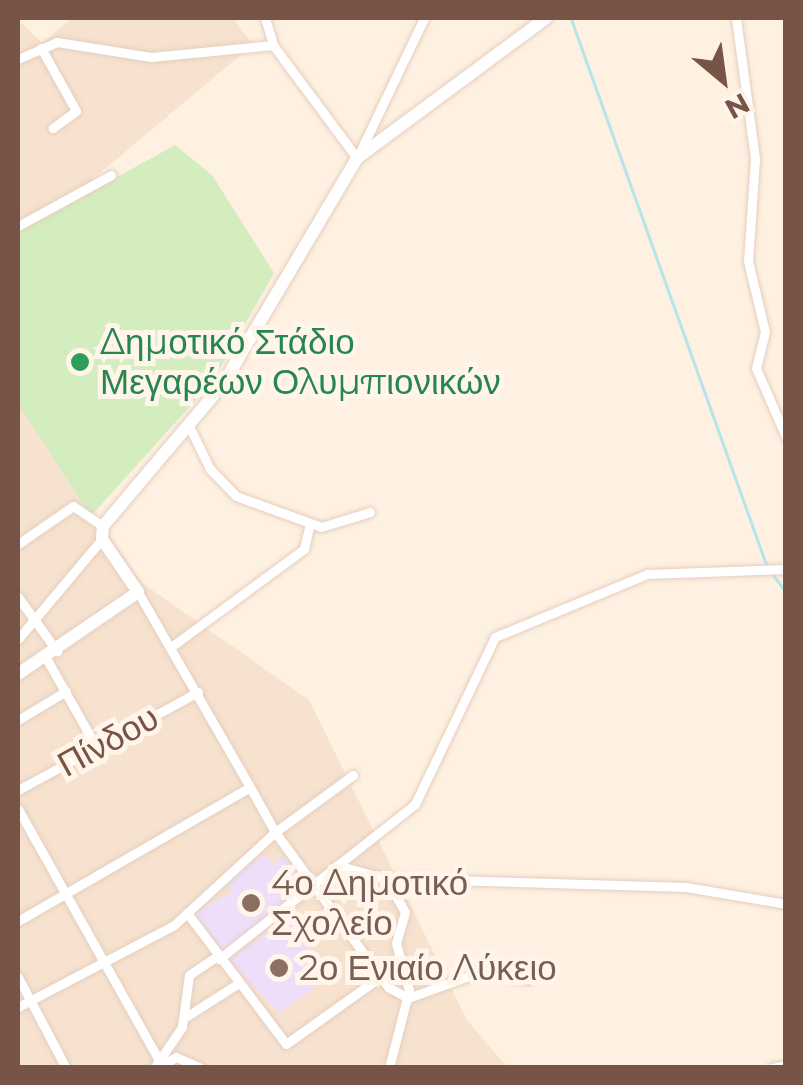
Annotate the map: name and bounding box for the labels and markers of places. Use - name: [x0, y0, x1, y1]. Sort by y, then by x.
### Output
- place label: Δημοτικό Στάδιο Μεγαρέων Ολυμπιονικών: [100, 321, 501, 403]
- marker: Δημοτικό Στάδιο Μεγαρέων Ολυμπιονικών: [69, 351, 91, 373]
- place label: 4ο Δημοτικό Σχολείο: [271, 862, 468, 944]
- marker: 4ο Δημοτικό Σχολείο: [240, 892, 262, 914]
- place label: 2ο Ενιαίο Λύκειο: [299, 947, 557, 989]
- marker: 2ο Ενιαίο Λύκειο: [268, 957, 290, 979]

